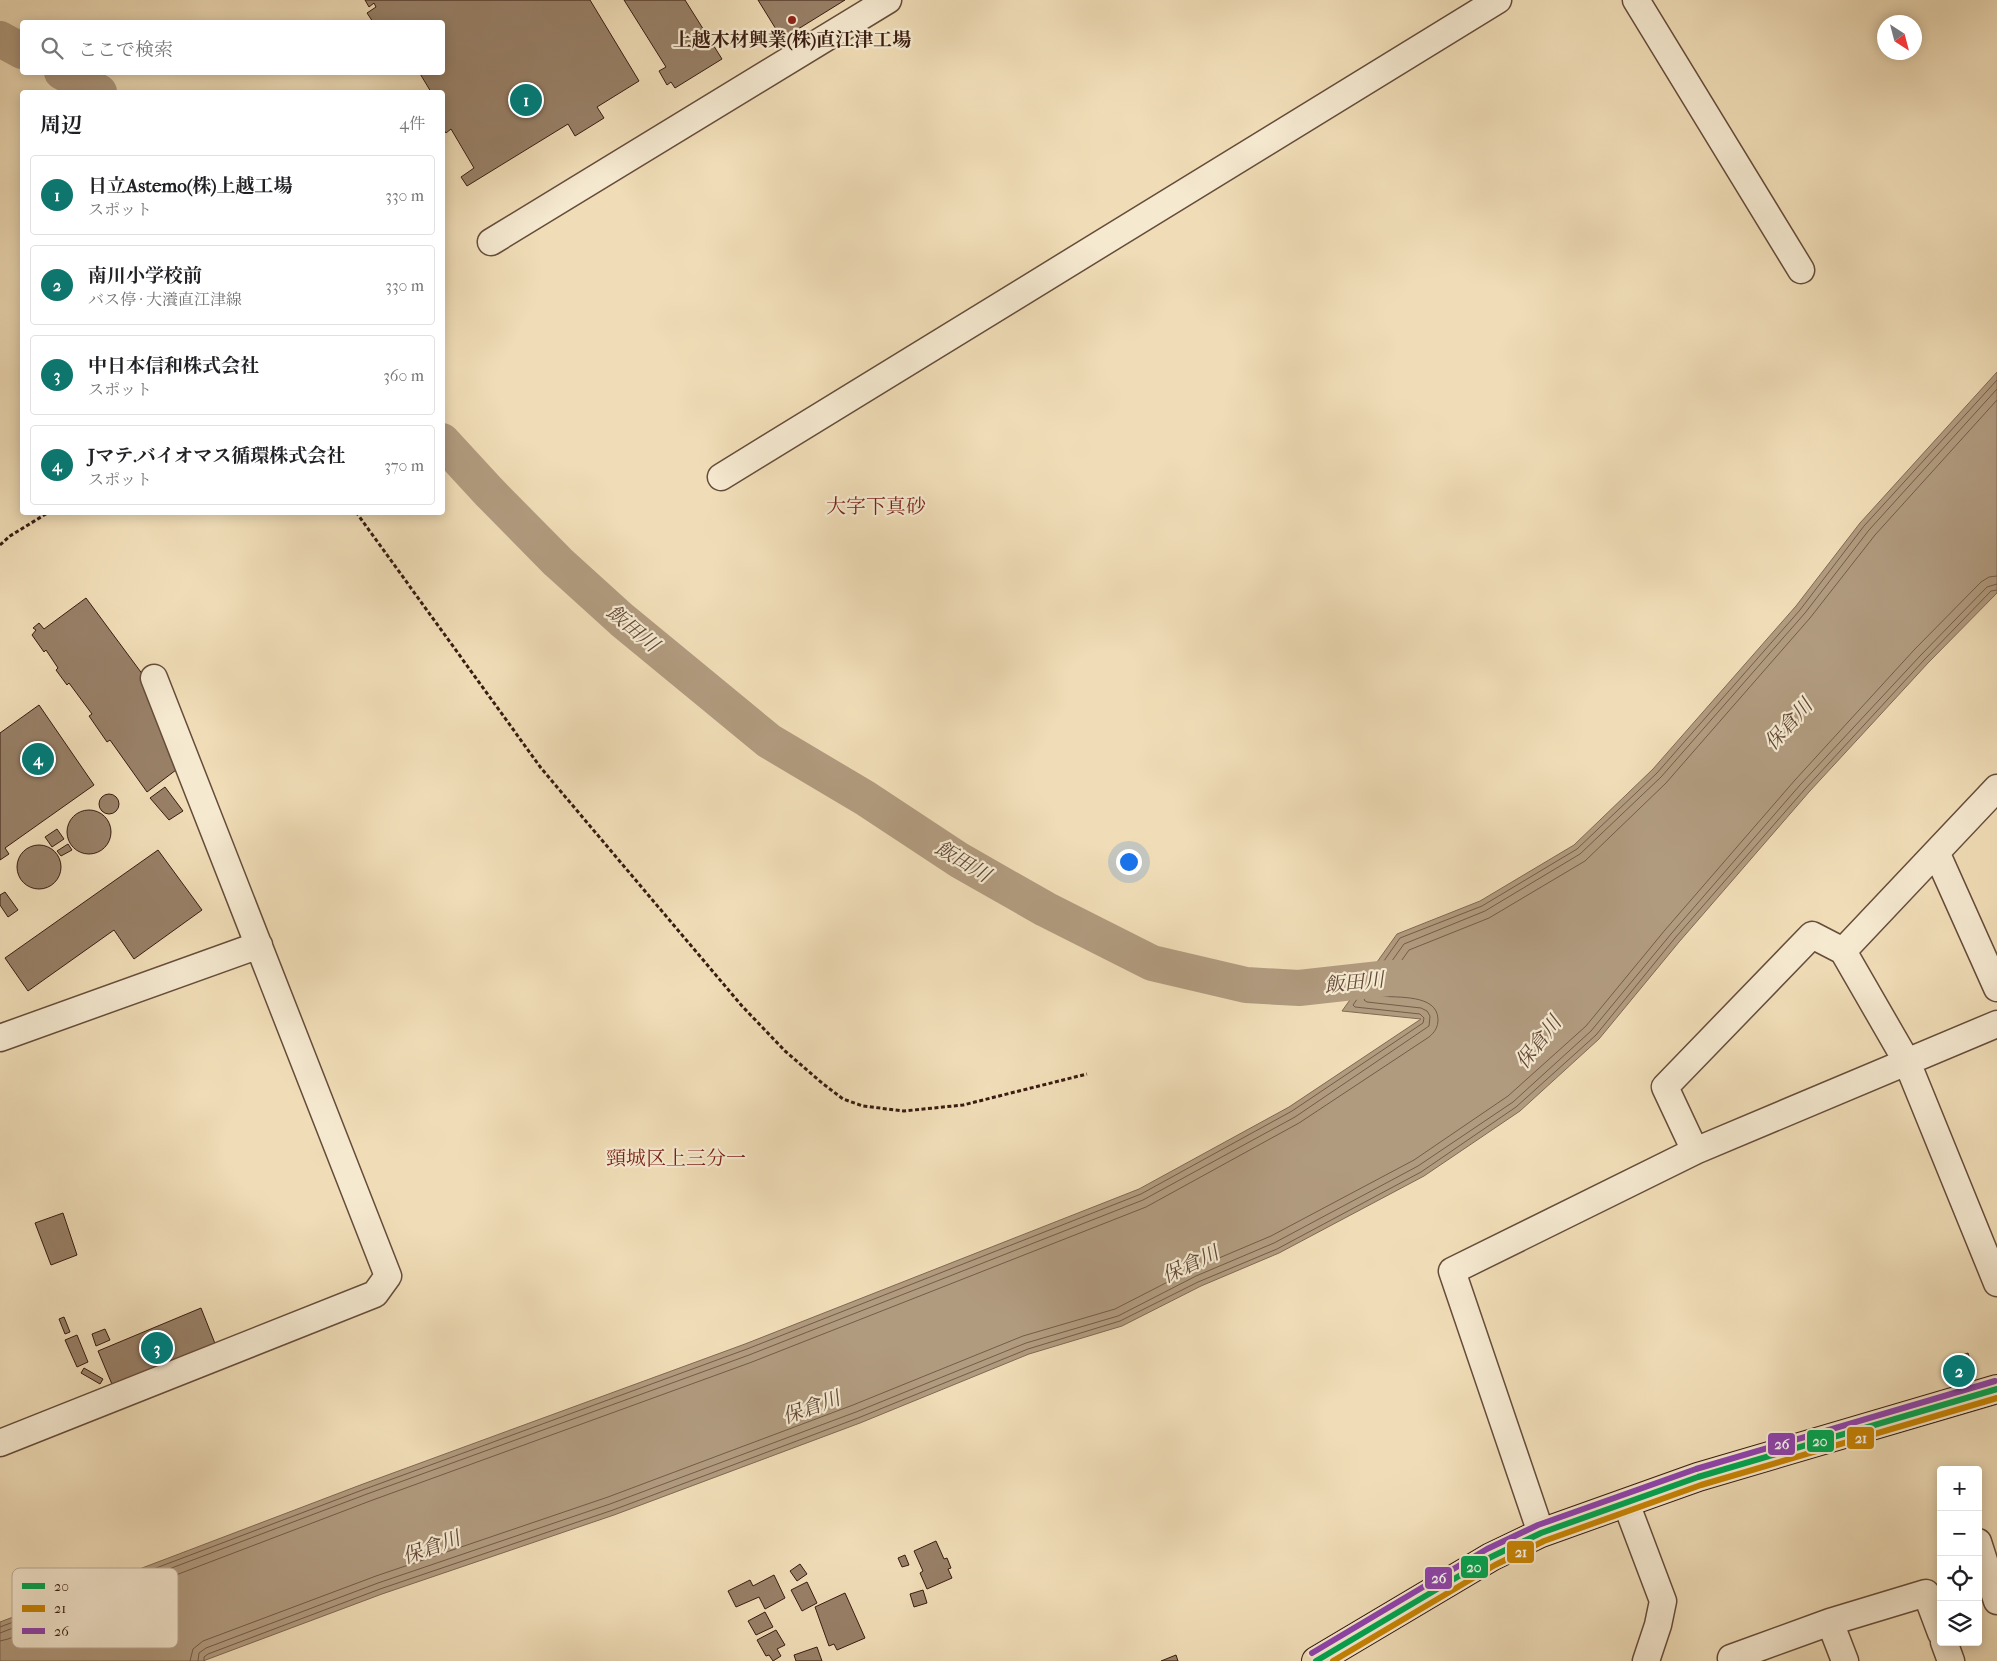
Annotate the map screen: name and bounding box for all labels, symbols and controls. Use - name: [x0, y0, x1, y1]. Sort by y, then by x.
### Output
- marker: 上越木材興業(株)直江津工場: [786, 14, 798, 26]
- north arrow: [1877, 15, 1922, 60]
- search box: [20, 20, 445, 75]
- place label: 上越木材興業(株)直江津工場: [673, 29, 911, 51]
- icon: search: [38, 34, 66, 62]
- text: ここで検索: [78, 39, 173, 61]
- pin: 1: [510, 81, 542, 119]
- text: 周辺: [40, 113, 82, 137]
- text: 4件: [400, 114, 425, 133]
- text: 日立Astemo(株)上越工場: [88, 175, 292, 197]
- text: 1: [54, 186, 60, 205]
- text: 330 m: [385, 186, 424, 205]
- text: スポット: [88, 200, 152, 219]
- text: 南川小学校前: [88, 265, 202, 287]
- text: 2: [53, 276, 61, 295]
- text: 330 m: [385, 276, 424, 295]
- text: バス停 · 大瀁直江津線: [88, 290, 242, 309]
- text: 中日本信和株式会社: [88, 355, 259, 377]
- text: 3: [54, 366, 60, 385]
- text: 360 m: [383, 366, 424, 385]
- text: スポット: [88, 380, 152, 399]
- text: Jマテ.バイオマス循環株式会社: [88, 445, 345, 467]
- text: 4: [52, 456, 62, 475]
- text: 370 m: [384, 456, 424, 475]
- text: スポット: [88, 470, 152, 489]
- district label: 大字下真砂: [826, 495, 926, 518]
- water label: 飯田川: [602, 600, 665, 658]
- water label: 保倉川: [1760, 693, 1818, 754]
- pin: 4: [22, 740, 54, 778]
- water label: 飯田川: [931, 836, 996, 888]
- your location: [1116, 849, 1142, 875]
- water label: 飯田川: [1323, 968, 1387, 997]
- water label: 保倉川: [1511, 1010, 1567, 1073]
- district label: 頸城区上三分一: [606, 1147, 746, 1170]
- water label: 保倉川: [1158, 1241, 1224, 1288]
- pin: 3: [141, 1329, 173, 1367]
- pin: 2: [1943, 1352, 1975, 1390]
- water label: 保倉川: [779, 1386, 845, 1429]
- line badge: 21: [1846, 1426, 1875, 1450]
- line badge: 20: [1806, 1429, 1835, 1453]
- text: 21: [1855, 1430, 1867, 1447]
- line badge: 26: [1767, 1432, 1796, 1456]
- text: 20: [1813, 1433, 1828, 1450]
- text: 26: [1775, 1436, 1790, 1453]
- map controls: [1937, 1466, 1982, 1646]
- button: +: [1937, 1466, 1982, 1511]
- button: −: [1937, 1511, 1982, 1556]
- water label: 保倉川: [399, 1526, 465, 1569]
- line badge: 21: [1506, 1540, 1535, 1564]
- text: 21: [1515, 1544, 1527, 1561]
- line badge: 20: [1460, 1555, 1489, 1579]
- button: locate: [1937, 1556, 1982, 1601]
- text: 20: [1467, 1559, 1482, 1576]
- line badge: 26: [1424, 1566, 1453, 1590]
- legend: [12, 1568, 178, 1648]
- text: 26: [1432, 1570, 1447, 1587]
- text: 20: [54, 1578, 69, 1595]
- text: 21: [54, 1600, 66, 1617]
- button: layers: [1937, 1601, 1982, 1646]
- text: 26: [54, 1623, 69, 1640]

